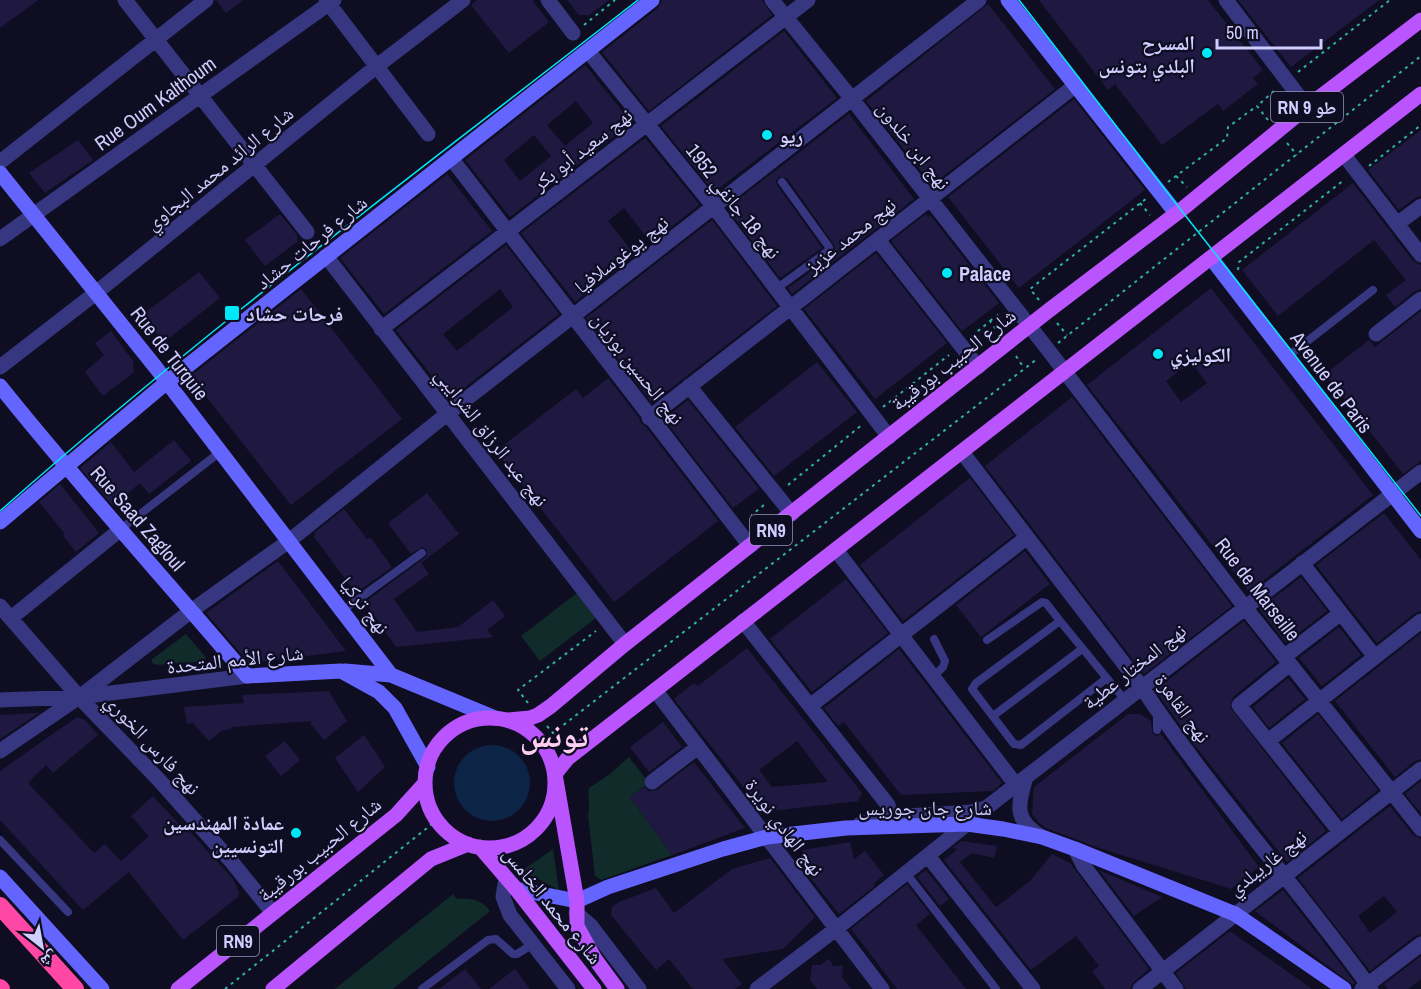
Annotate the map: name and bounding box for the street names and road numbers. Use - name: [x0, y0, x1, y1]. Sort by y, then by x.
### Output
- street label: Rue Oum Kalthoum: [89, 50, 221, 156]
- road number: RN 9 طو: [1271, 92, 1343, 122]
- street label: نهج ابن خلدون: [871, 95, 957, 195]
- street label: شارع الرائد محمد البجاوي: [139, 100, 301, 239]
- street label: نهج سعيد أبو بكر: [525, 101, 638, 197]
- street label: نهج 18 جانفي 1952: [678, 138, 788, 266]
- street label: شارع فرحات حشاد: [250, 189, 372, 295]
- street label: نهج محمد عزيز: [798, 191, 901, 280]
- street label: نهج يوغوسلافيا: [568, 209, 674, 299]
- street label: Rue de Turquie: [125, 300, 215, 406]
- street label: شارع الحبيب بورقيبة: [885, 302, 1021, 416]
- street label: نهج الحسين بوزيان: [585, 306, 691, 430]
- street label: Avenue de Paris: [1284, 325, 1379, 438]
- street label: نهج عبد الرزاق الشرايبي: [427, 362, 555, 514]
- street label: Rue Saad Zagloul: [85, 460, 191, 576]
- road number: RN9: [750, 515, 792, 545]
- street label: Rue de Marseille: [1209, 532, 1307, 646]
- street label: نهج تركيا: [334, 570, 396, 640]
- street label: نهج المختار عطية: [1076, 617, 1192, 715]
- street label: شارع الأمم المتحدة: [165, 638, 305, 681]
- street label: نهج القاهرة: [1149, 668, 1217, 748]
- street label: نهج فارس الخوري: [97, 688, 207, 802]
- street label: نهج الهادي نويرة: [737, 773, 831, 883]
- street label: شارع الحبيب بورقيبة: [251, 791, 387, 907]
- street label: شارع جان جوريس: [858, 794, 992, 821]
- street label: نهج غاريبلدي: [1222, 823, 1314, 904]
- street label: شارع محمد الخامس: [497, 840, 609, 970]
- road number: RN9: [217, 926, 259, 956]

